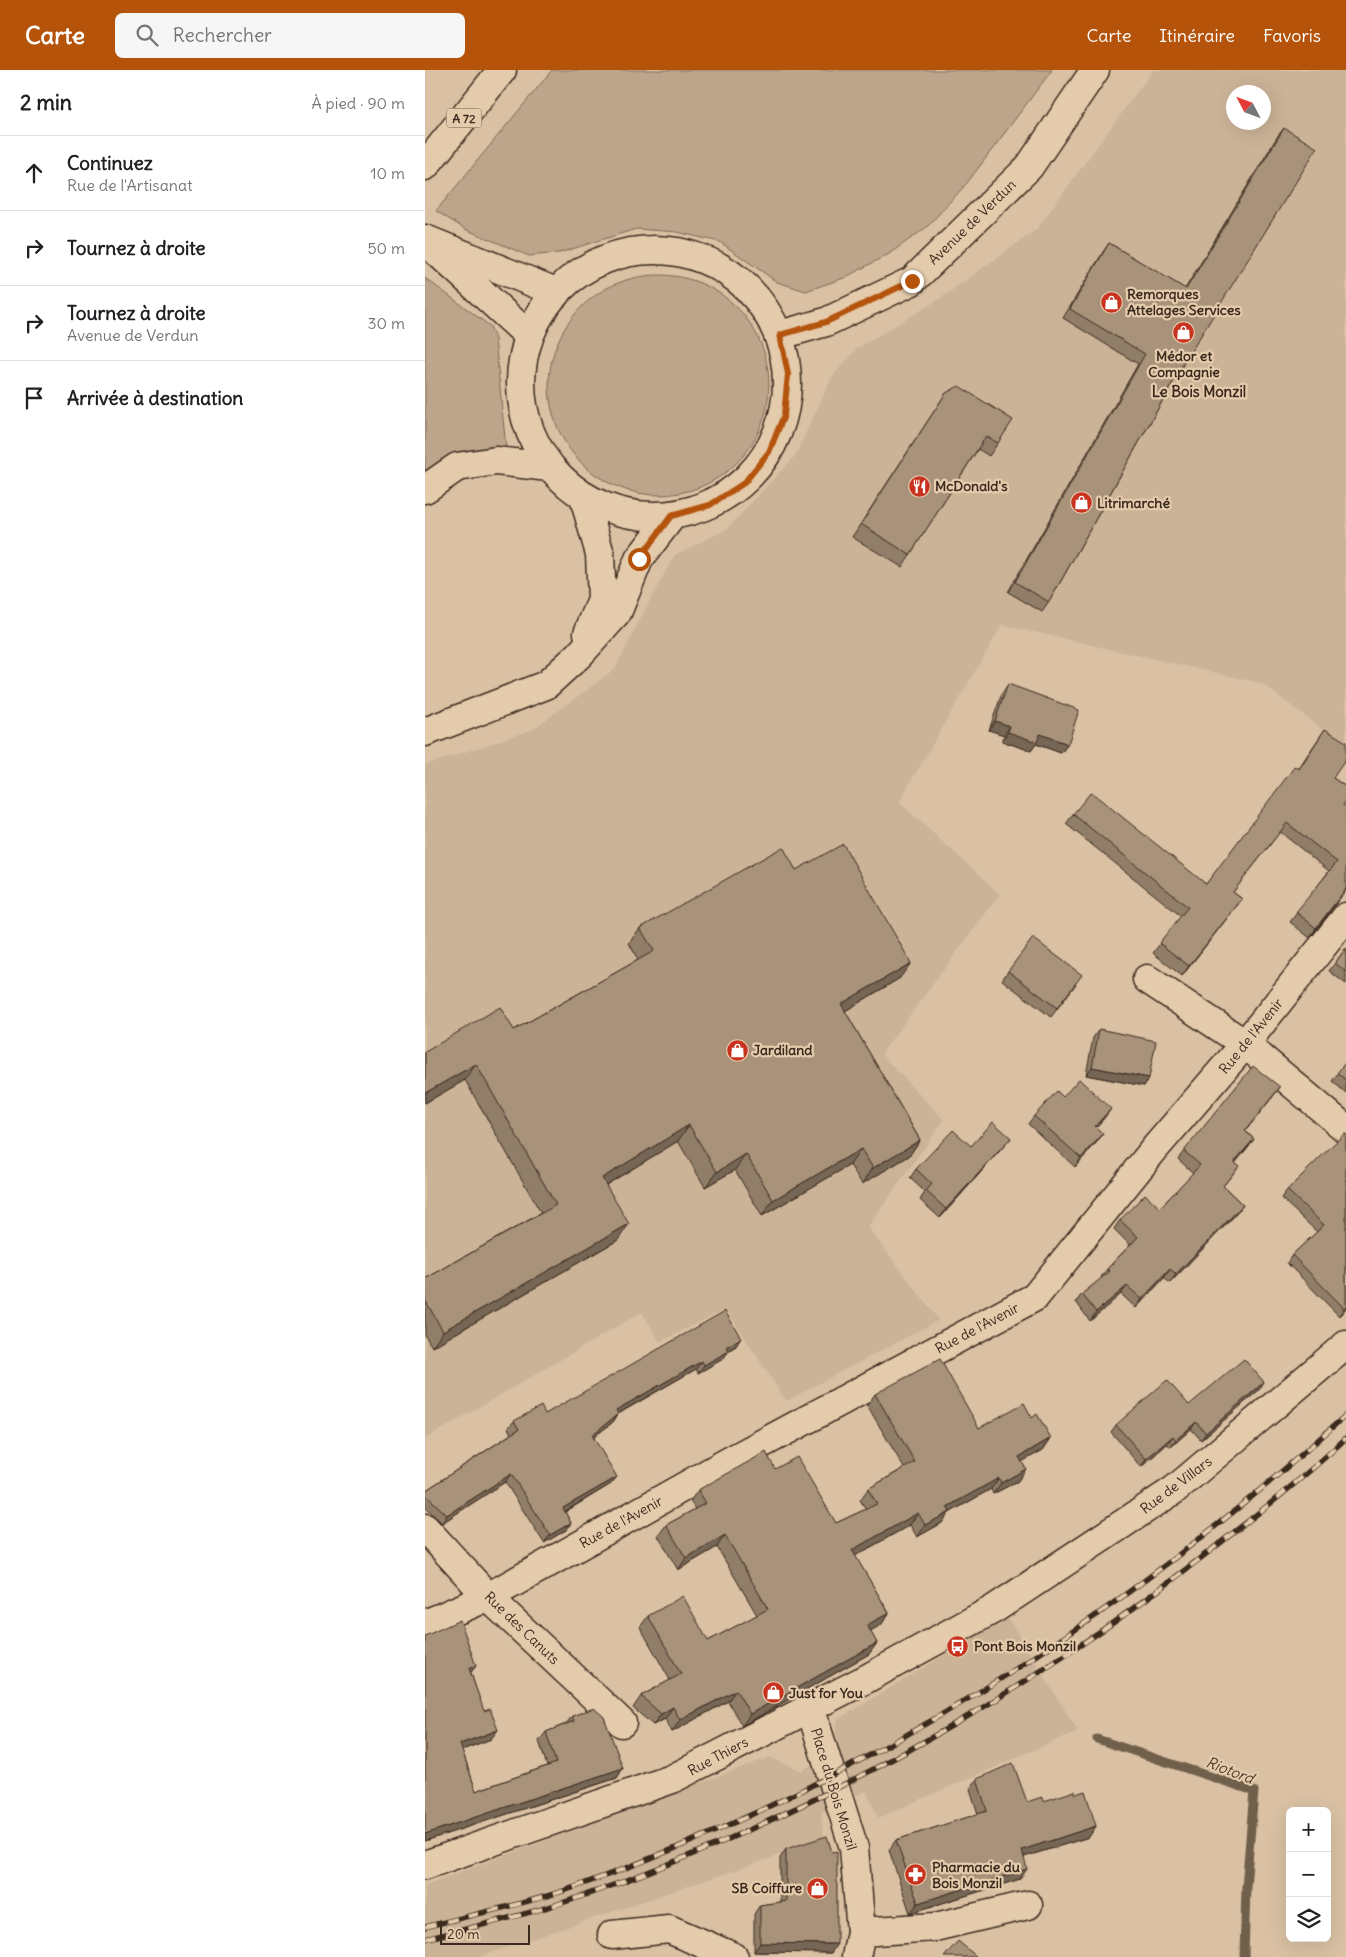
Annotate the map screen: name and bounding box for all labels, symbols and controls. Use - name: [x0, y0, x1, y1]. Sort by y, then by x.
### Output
- search box: [115, 13, 465, 58]
- text: Carte: [25, 20, 85, 50]
- icon: search: [133, 21, 161, 49]
- text: Rechercher: [173, 23, 272, 47]
- text: Carte: [1086, 24, 1131, 47]
- text: Itinéraire: [1159, 24, 1235, 47]
- text: Favoris: [1263, 24, 1321, 47]
- north arrow: [1226, 85, 1271, 130]
- text: 2 min: [20, 89, 72, 116]
- text: À pied · 90 m: [311, 93, 405, 113]
- road number: A 72: [447, 108, 481, 128]
- text: Continuez: [67, 151, 153, 175]
- icon: ahead: [20, 159, 48, 187]
- text: 10 m: [370, 163, 405, 183]
- text: Rue de l'Artisanat: [67, 175, 193, 195]
- street label: Avenue de Verdun: [924, 176, 1020, 268]
- icon: right: [20, 234, 48, 262]
- text: Tournez à droite: [67, 236, 206, 260]
- text: 50 m: [367, 238, 405, 258]
- route end: [901, 270, 924, 293]
- place label: Remorques Attelages Services: [1127, 285, 1241, 319]
- shop icon: Remorques Attelages Services: [1099, 290, 1123, 314]
- text: Tournez à droite: [67, 301, 206, 325]
- icon: right: [20, 309, 48, 337]
- text: 30 m: [368, 313, 405, 333]
- shop icon: Médor et Compagnie: [1172, 321, 1196, 345]
- text: Avenue de Verdun: [67, 325, 199, 345]
- place label: Médor et Compagnie: [1148, 347, 1220, 381]
- district label: Le Bois Monzil: [1152, 382, 1246, 401]
- icon: arrive: [20, 384, 48, 412]
- text: Arrivée à destination: [67, 386, 243, 410]
- restaurant icon: McDonald's: [907, 474, 931, 498]
- place label: McDonald's: [935, 477, 1008, 495]
- shop icon: Litrimarché: [1069, 491, 1093, 515]
- place label: Litrimarché: [1097, 494, 1170, 512]
- route start: [628, 548, 651, 571]
- street label: Rue de l'Avenir: [1215, 994, 1287, 1078]
- shop icon: Jardiland: [725, 1038, 749, 1062]
- place label: Jardiland: [753, 1041, 813, 1059]
- street label: Rue de l'Avenir: [932, 1298, 1022, 1358]
- street label: Rue de Villars: [1137, 1452, 1215, 1518]
- street label: Rue de l'Avenir: [576, 1492, 666, 1552]
- street label: Rue des Canuts: [481, 1588, 563, 1668]
- bus stop icon: Pont Bois Monzil: [946, 1634, 970, 1658]
- place label: Pont Bois Monzil: [974, 1637, 1076, 1655]
- shop icon: Just for You: [761, 1681, 785, 1705]
- place label: Just for You: [789, 1684, 863, 1702]
- street label: Place du Bois Monzil: [807, 1726, 861, 1852]
- street label: Rue Thiers: [685, 1733, 751, 1779]
- water label: Riotord: [1203, 1752, 1259, 1789]
- map controls: [1286, 1807, 1331, 1942]
- button: +: [1286, 1807, 1331, 1852]
- button: −: [1286, 1852, 1331, 1897]
- place label: Pharmacie du Bois Monzil: [932, 1858, 1020, 1892]
- pharmacy icon: Pharmacie du Bois Monzil: [904, 1863, 928, 1887]
- shop icon: SB Coiffure: [806, 1876, 830, 1900]
- place label: SB Coiffure: [731, 1879, 802, 1897]
- button: layers: [1286, 1897, 1331, 1942]
- scale bar: [440, 1922, 530, 1945]
- text: 20 m: [447, 1925, 480, 1943]

